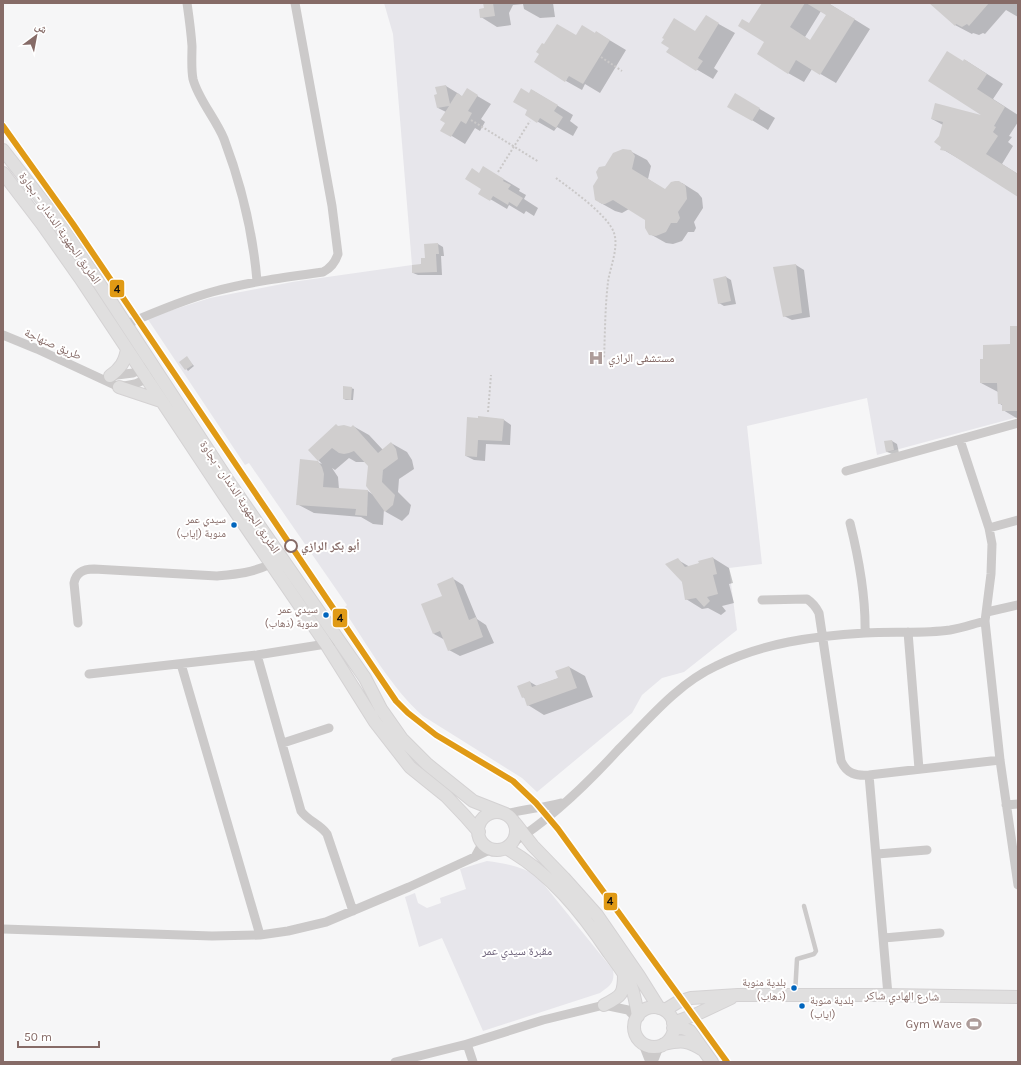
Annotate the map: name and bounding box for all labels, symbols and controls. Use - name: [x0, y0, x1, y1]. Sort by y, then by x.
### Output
- north arrow: [16, 16, 56, 56]
- text: ش: [32, 19, 50, 38]
- street label: الطريق الجهوية الدندان - بجاوة: [16, 169, 104, 287]
- line badge: 4: [109, 279, 125, 298]
- text: 4: [114, 283, 121, 296]
- street label: طريق صنهاجة: [22, 325, 84, 363]
- hospital icon: مستشفى الرازي: [587, 349, 605, 367]
- place label: مستشفى الرازي: [608, 351, 675, 368]
- street label: الطريق الجهوية الدندان - بجاوة: [197, 438, 283, 556]
- place label: سيدي عمر منوبة (إياب): [177, 513, 226, 540]
- marker: سيدي عمر منوبة (إياب): [229, 520, 239, 530]
- marker: أبو بكر الرازي: [284, 539, 298, 553]
- place label: أبو بكر الرازي: [301, 539, 360, 556]
- place label: سيدي عمر منوبة (ذهاب): [265, 603, 318, 630]
- line badge: 4: [332, 608, 348, 628]
- marker: سيدي عمر منوبة (ذهاب): [321, 610, 331, 620]
- text: 4: [337, 612, 344, 625]
- line badge: 4: [603, 892, 618, 911]
- text: 4: [607, 895, 614, 908]
- park label: مقبرة سيدي عمر: [481, 944, 552, 961]
- place label: بلدية منوبة (ذهاب): [742, 976, 786, 1003]
- marker: بلدية منوبة (ذهاب): [789, 983, 799, 993]
- street label: شارع الهادي شاكر: [863, 988, 940, 1007]
- place label: بلدية منوبة (إياب): [810, 994, 854, 1021]
- marker: بلدية منوبة (إياب): [797, 1001, 807, 1011]
- sports icon: Gym Wave: [965, 1015, 983, 1033]
- place label: Gym Wave: [905, 1017, 962, 1031]
- scale bar: [18, 1023, 99, 1049]
- text: 50 m: [24, 1030, 52, 1044]

